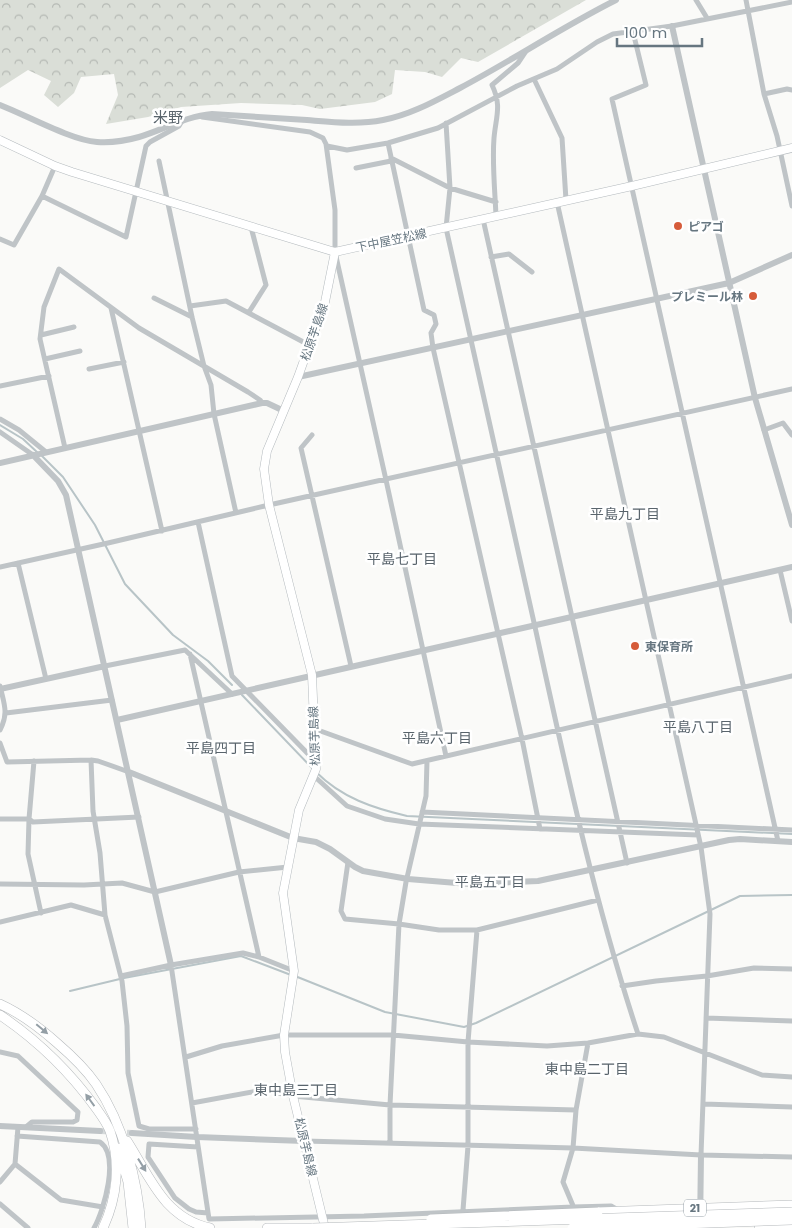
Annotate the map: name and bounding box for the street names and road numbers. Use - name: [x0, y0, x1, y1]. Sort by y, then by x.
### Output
- street label: 下中屋笠松線: [354, 224, 428, 256]
- street label: 松原芋島線: [296, 301, 332, 363]
- street label: 松原芋島線: [304, 706, 324, 766]
- street label: 松原芋島線: [291, 1116, 321, 1178]
- road number: 21: [684, 1200, 706, 1216]

